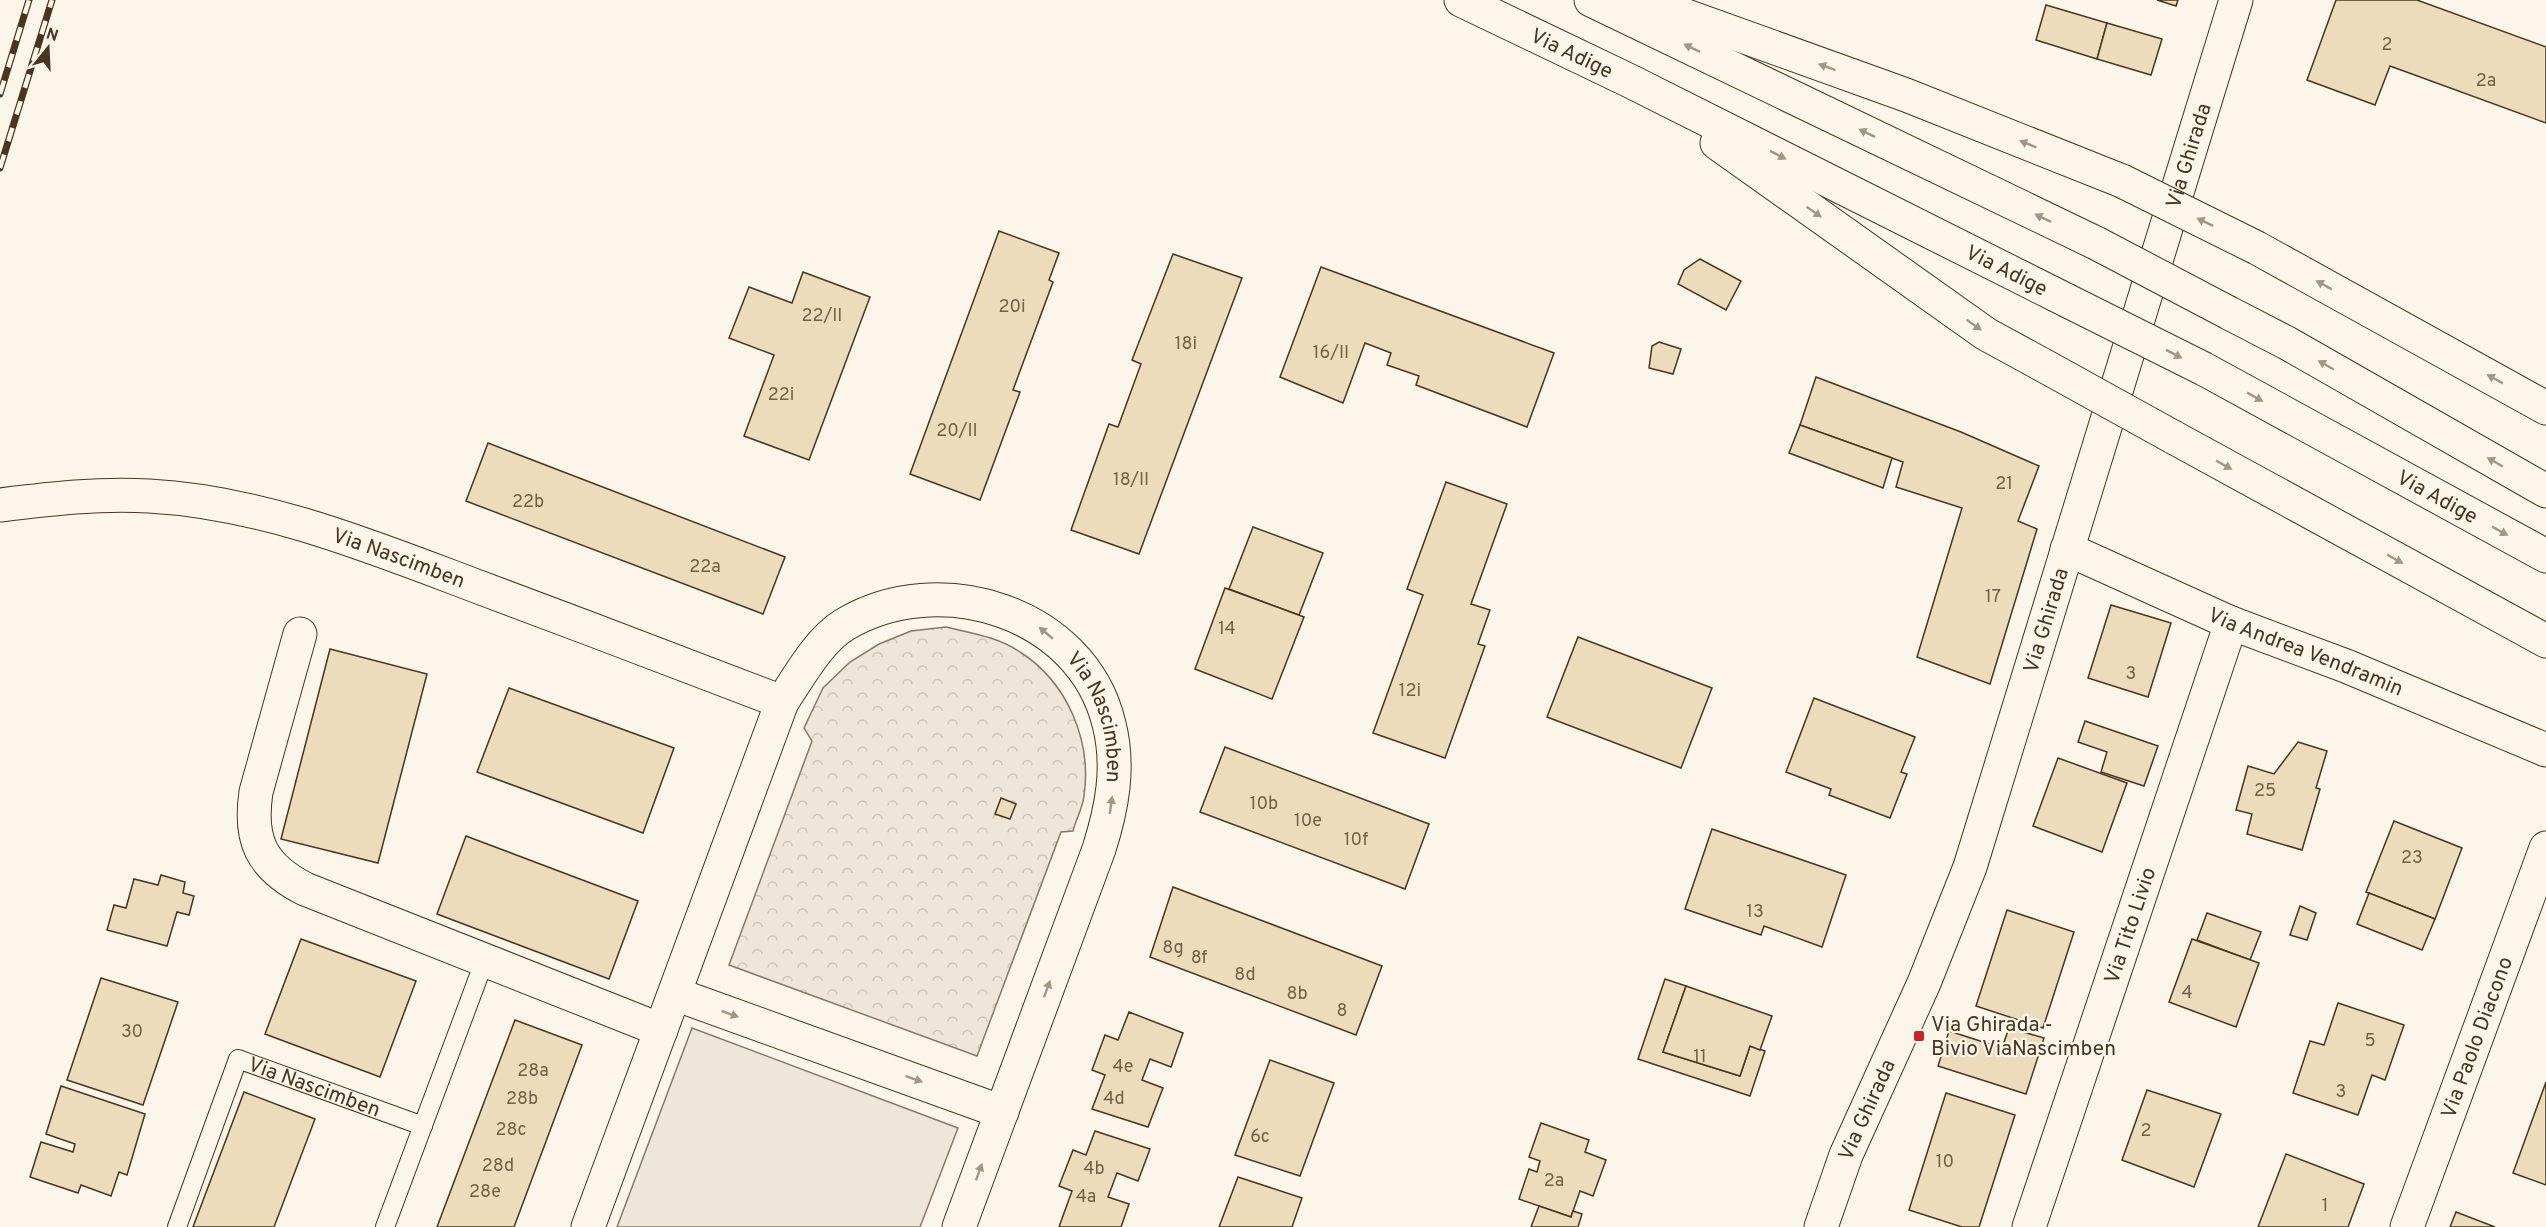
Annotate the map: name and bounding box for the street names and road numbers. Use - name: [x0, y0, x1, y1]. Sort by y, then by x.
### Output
- street label: Via Adige: [1526, 23, 1617, 86]
- street label: Via Ghirada: [2161, 100, 2219, 212]
- street label: Via Adige: [1960, 240, 2052, 303]
- street label: Via Adige: [2391, 465, 2482, 531]
- street label: Via Nascimben: [329, 523, 469, 596]
- street label: Via Ghirada: [2018, 565, 2076, 677]
- street label: Via Andrea Vendramin: [2203, 602, 2407, 704]
- street label: Via Nascimben: [1060, 647, 1126, 783]
- street label: Via Tito Livio: [2099, 864, 2163, 988]
- street label: Via Paolo Diacono: [2436, 953, 2520, 1122]
- street label: Via Nascimben: [244, 1052, 384, 1124]
- street label: Via Ghirada: [1833, 1055, 1903, 1165]

